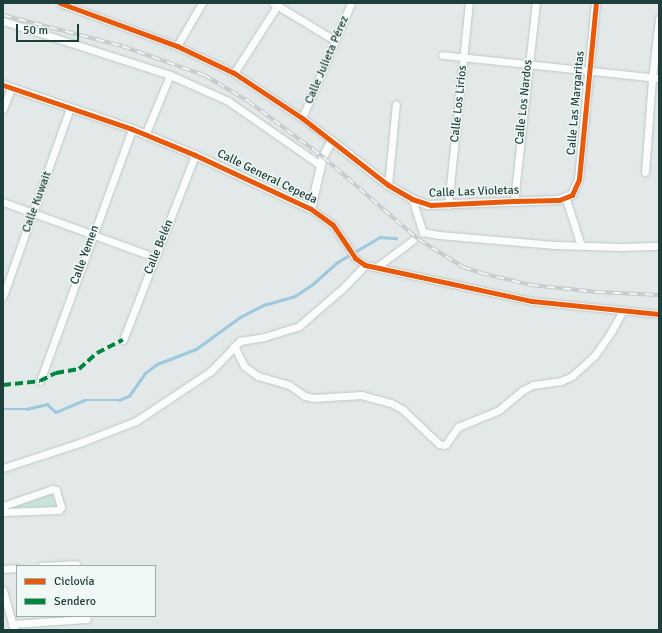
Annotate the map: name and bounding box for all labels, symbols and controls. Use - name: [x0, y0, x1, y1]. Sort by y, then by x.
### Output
- street label: Calle Julieta Pérez: [302, 14, 352, 106]
- scale bar: [18, 16, 81, 42]
- text: 50 m: [23, 23, 48, 38]
- street label: Calle Las Margaritas: [564, 50, 588, 156]
- street label: Calle Los Nardos: [512, 59, 536, 145]
- street label: Calle Los Lirios: [448, 65, 470, 143]
- street label: Calle General Cepeda: [215, 147, 319, 207]
- street label: Calle Kuwait: [19, 169, 55, 235]
- street label: Calle Las Violetas: [429, 183, 519, 201]
- street label: Calle Belén: [141, 217, 177, 277]
- street label: Calle Yemen: [68, 223, 102, 287]
- legend: [16, 565, 156, 617]
- text: Ciclovía: [54, 574, 95, 589]
- text: Sendero: [54, 594, 96, 609]

